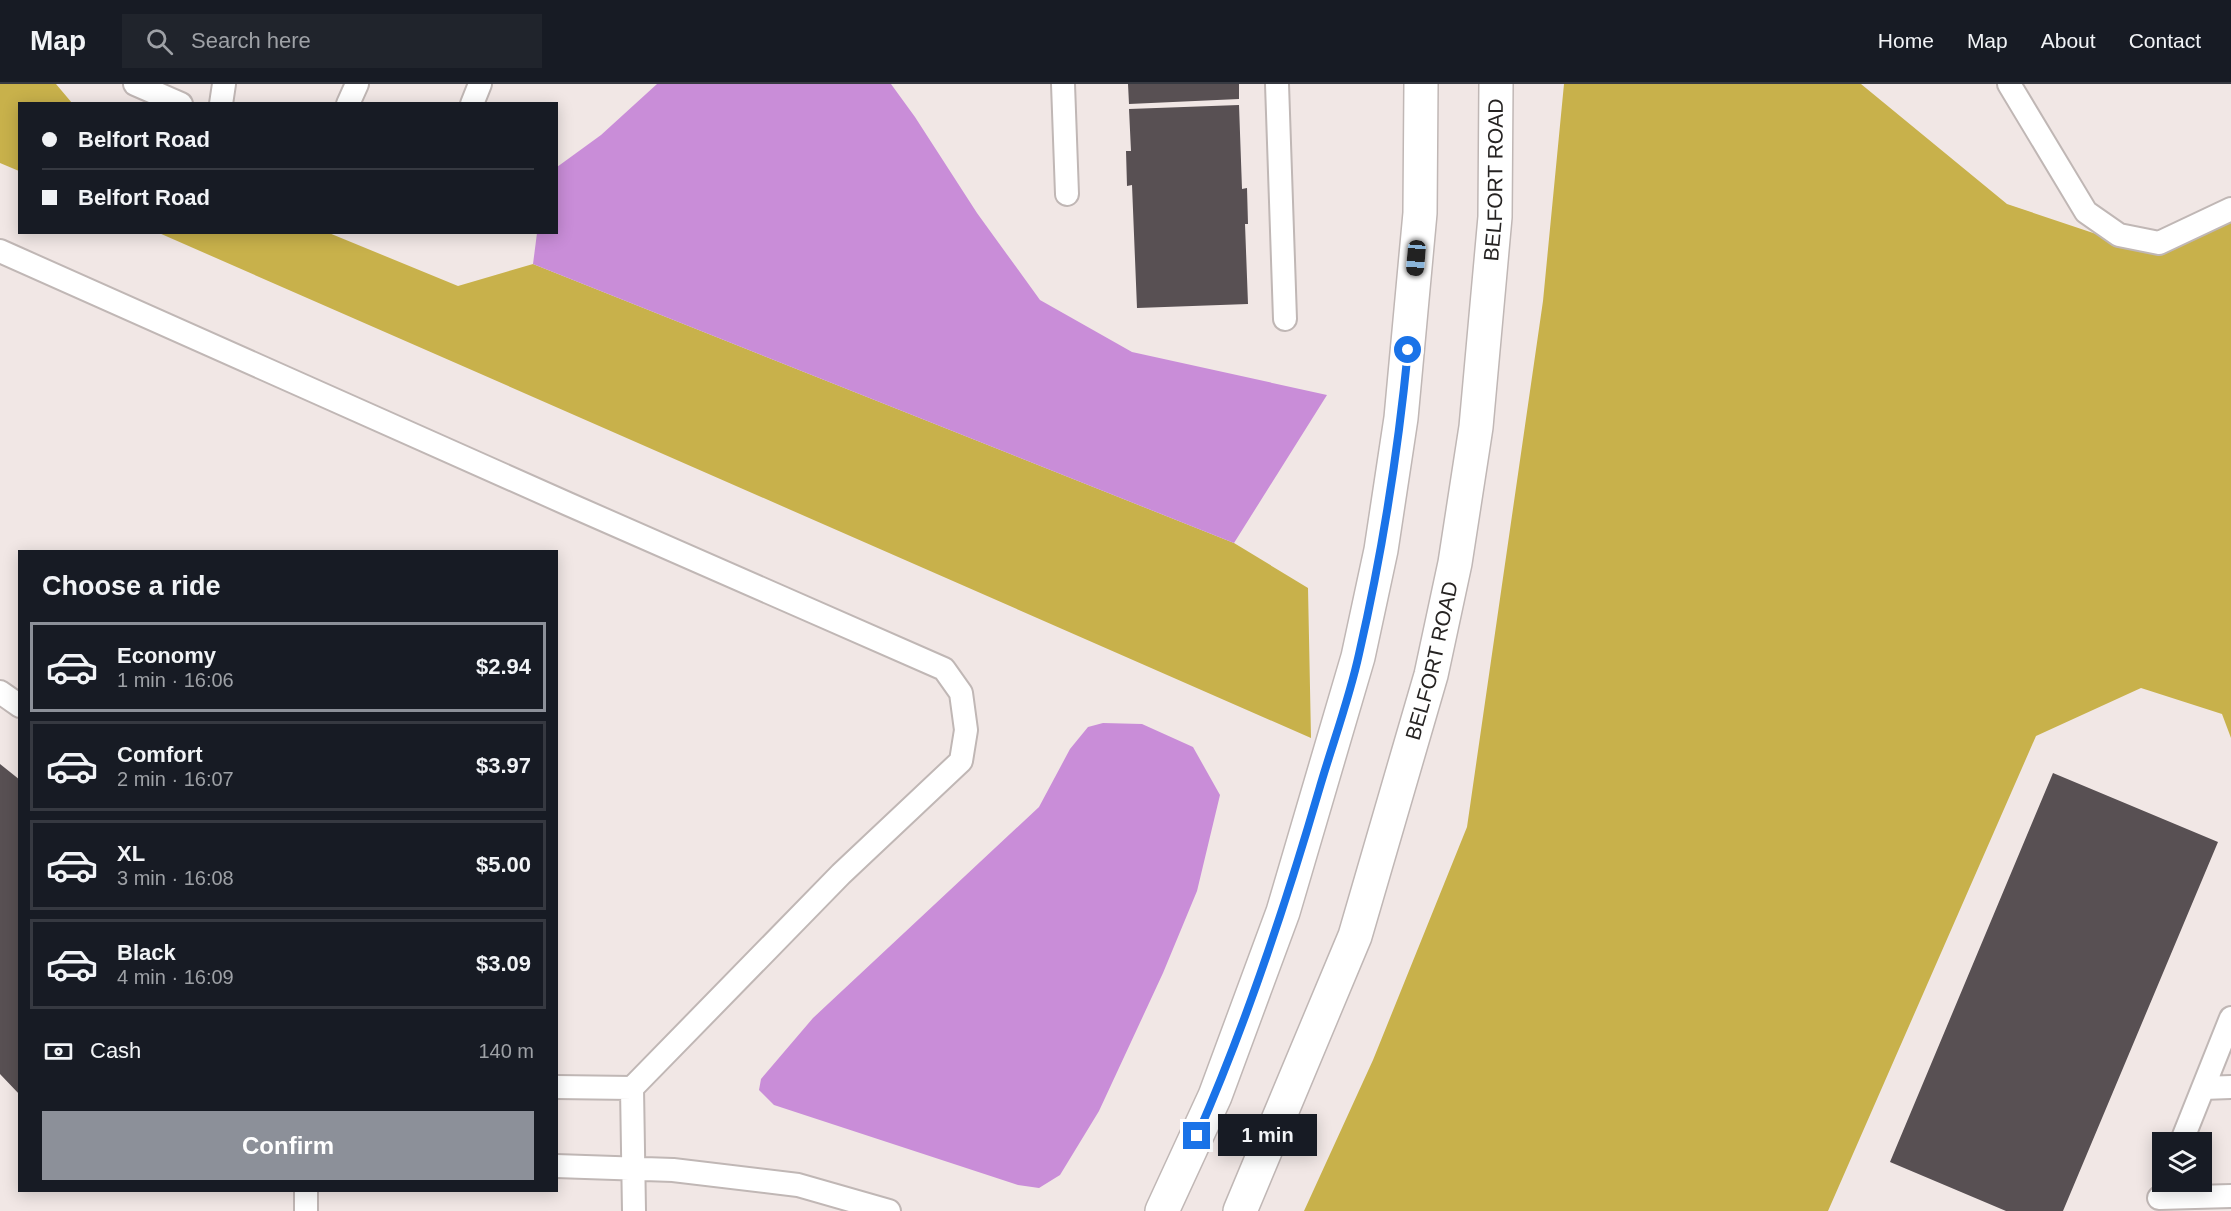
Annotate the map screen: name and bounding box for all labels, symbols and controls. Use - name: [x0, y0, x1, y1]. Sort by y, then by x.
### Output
- search box: [122, 14, 542, 68]
- text: Map: [30, 25, 86, 56]
- icon: search: [143, 25, 176, 58]
- text: Search here: [191, 28, 311, 53]
- text: Home: [1878, 29, 1934, 52]
- text: Map: [1967, 29, 2008, 52]
- text: About: [2041, 29, 2096, 52]
- text: Contact: [2129, 29, 2201, 52]
- street label: BELFORT ROAD: [1479, 98, 1507, 262]
- text: Belfort Road: [78, 127, 210, 152]
- text: Belfort Road: [78, 185, 210, 210]
- car: [1405, 239, 1427, 277]
- route start: [1394, 336, 1421, 363]
- text: Choose a ride: [42, 571, 221, 601]
- street label: BELFORT ROAD: [1401, 579, 1462, 743]
- icon: car: [45, 640, 99, 694]
- text: Economy: [117, 643, 216, 668]
- text: $2.94: [476, 654, 531, 679]
- text: 1 min · 16:06: [117, 669, 234, 691]
- icon: car: [45, 739, 99, 793]
- text: Comfort: [117, 742, 203, 767]
- text: $3.97: [476, 753, 531, 778]
- text: 2 min · 16:07: [117, 768, 234, 790]
- icon: car: [45, 838, 99, 892]
- text: XL: [117, 841, 145, 866]
- text: $5.00: [476, 852, 531, 877]
- text: 3 min · 16:08: [117, 867, 234, 889]
- icon: car: [45, 937, 99, 991]
- text: Black: [117, 940, 176, 965]
- text: $3.09: [476, 951, 531, 976]
- text: 4 min · 16:09: [117, 966, 234, 988]
- icon: cash: [42, 1035, 75, 1068]
- text: Cash: [90, 1038, 141, 1063]
- text: 140 m: [478, 1040, 534, 1062]
- button: Confirm: [42, 1111, 534, 1180]
- callout: 1 min: [1218, 1115, 1317, 1157]
- route end: [1183, 1122, 1210, 1149]
- text: 1 min: [1241, 1124, 1294, 1146]
- map controls: [2152, 1132, 2212, 1192]
- button: layers: [2152, 1132, 2212, 1192]

